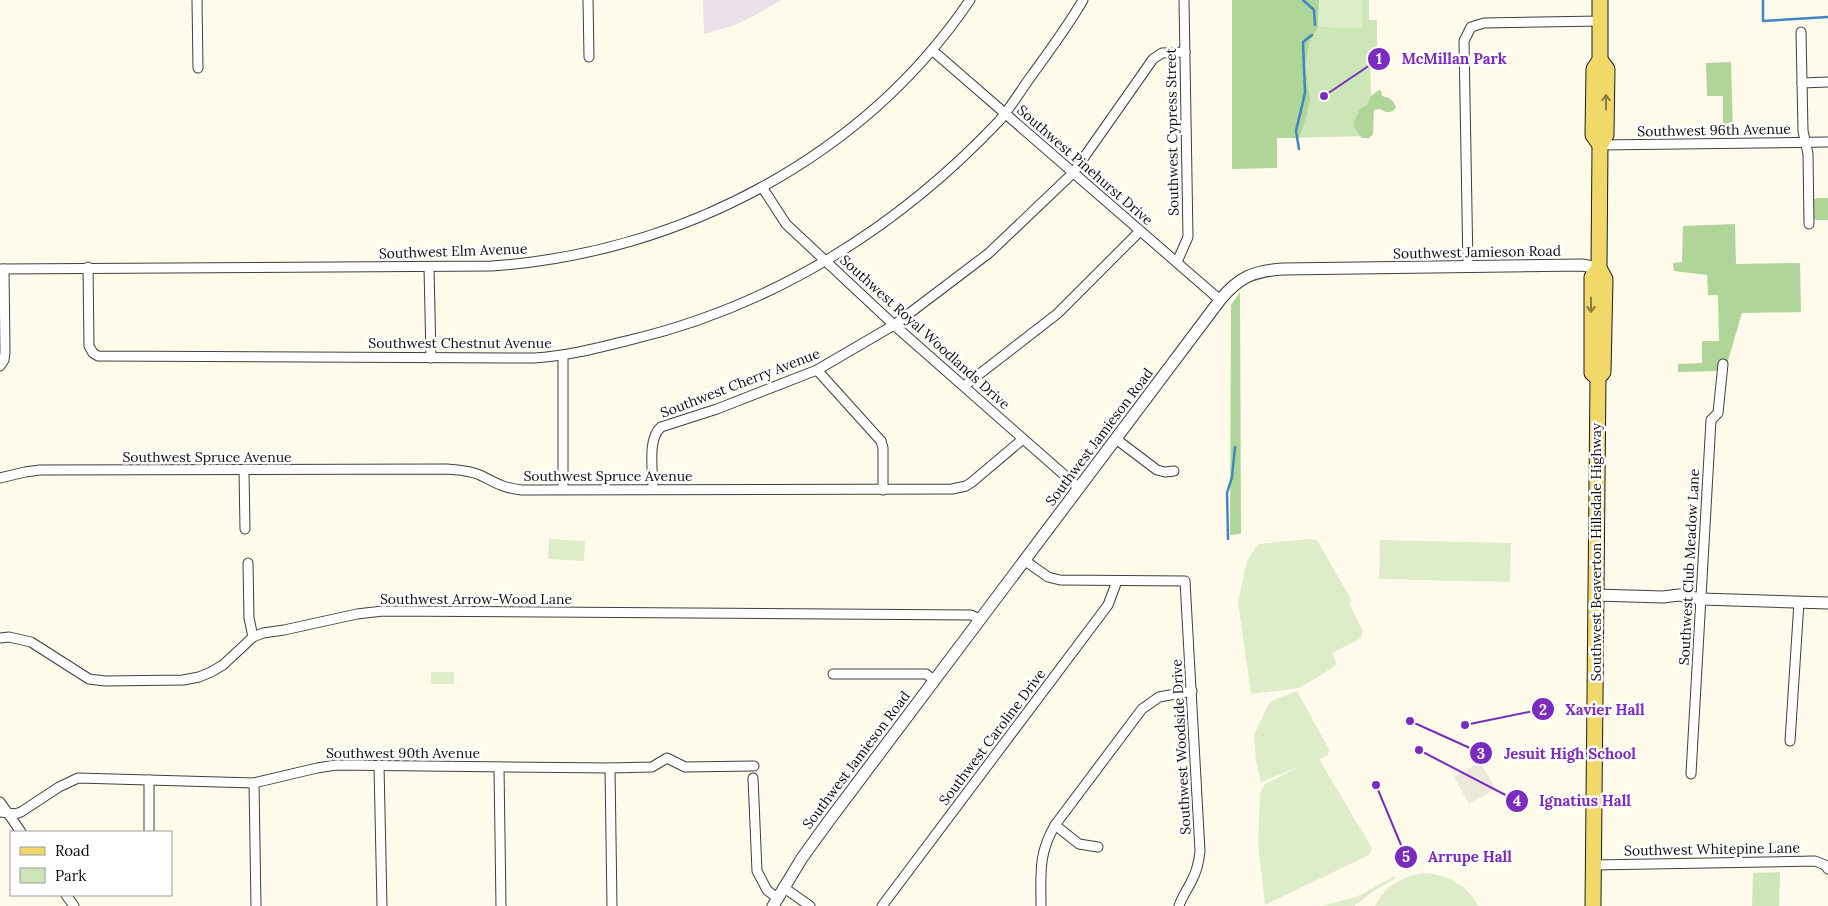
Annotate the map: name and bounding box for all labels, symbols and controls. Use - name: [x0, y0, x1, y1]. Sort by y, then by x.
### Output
- callout: McMillan Park: [1366, 44, 1516, 74]
- street label: Southwest Cypress Street: [1162, 47, 1182, 216]
- text: 1: [1376, 49, 1382, 68]
- text: McMillan Park: [1401, 49, 1507, 68]
- one-way arrow: [1601, 95, 1611, 111]
- street label: Southwest Pinehurst Drive: [1013, 101, 1157, 229]
- street label: Southwest 96th Avenue: [1637, 120, 1791, 140]
- street label: Southwest Elm Avenue: [378, 239, 528, 263]
- street label: Southwest Jamieson Road: [1393, 242, 1561, 262]
- street label: Southwest Royal Woodlands Drive: [836, 251, 1014, 413]
- one-way arrow: [1586, 296, 1596, 313]
- street label: Southwest Chestnut Avenue: [368, 334, 552, 352]
- street label: Southwest Cherry Avenue: [658, 344, 823, 422]
- street label: Southwest Jamieson Road: [1041, 364, 1157, 510]
- street label: Southwest Beaverton Hillsdale Highway: [1587, 422, 1605, 681]
- street label: Southwest Spruce Avenue: [122, 448, 292, 466]
- street label: Southwest Spruce Avenue: [523, 467, 693, 485]
- street label: Southwest Club Meadow Lane: [1675, 468, 1703, 666]
- street label: Southwest Arrow-Wood Lane: [380, 590, 573, 608]
- street label: Southwest Woodside Drive: [1167, 658, 1195, 835]
- street label: Southwest Caroline Drive: [935, 665, 1049, 809]
- street label: Southwest Jamieson Road: [798, 687, 914, 833]
- callout: Xavier Hall: [1531, 694, 1655, 724]
- text: 2: [1539, 700, 1547, 719]
- text: Xavier Hall: [1565, 700, 1645, 719]
- callout: Jesuit High School: [1469, 738, 1646, 768]
- street label: Southwest 90th Avenue: [326, 744, 481, 762]
- text: 3: [1477, 744, 1485, 763]
- text: Jesuit High School: [1504, 744, 1636, 763]
- callout: Ignatius Hall: [1504, 786, 1641, 816]
- text: 4: [1513, 791, 1521, 810]
- text: Ignatius Hall: [1539, 791, 1631, 810]
- legend: [10, 831, 172, 896]
- street label: Southwest Whitepine Lane: [1624, 838, 1801, 860]
- text: Road: [55, 841, 90, 860]
- callout: Arrupe Hall: [1393, 842, 1522, 872]
- text: 5: [1402, 847, 1410, 866]
- text: Arrupe Hall: [1428, 847, 1512, 866]
- text: Park: [55, 866, 86, 885]

